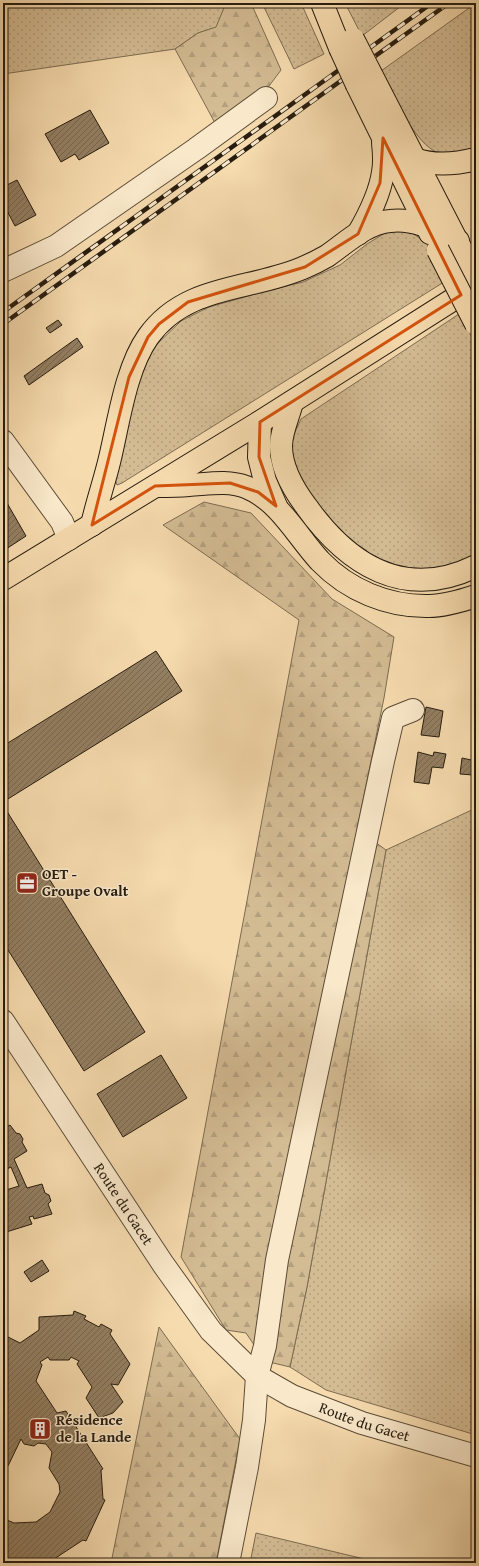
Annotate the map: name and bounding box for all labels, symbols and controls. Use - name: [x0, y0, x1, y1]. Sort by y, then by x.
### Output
- place label: OET - Groupe Ovalt: [42, 863, 129, 901]
- office icon: OET - Groupe Ovalt: [14, 870, 40, 896]
- street label: Route du Gacet: [89, 1158, 159, 1249]
- street label: Route du Gacet: [316, 1396, 413, 1446]
- place label: Résidence de la Lande: [56, 1409, 131, 1447]
- building icon: Résidence de la Lande: [27, 1416, 53, 1442]

